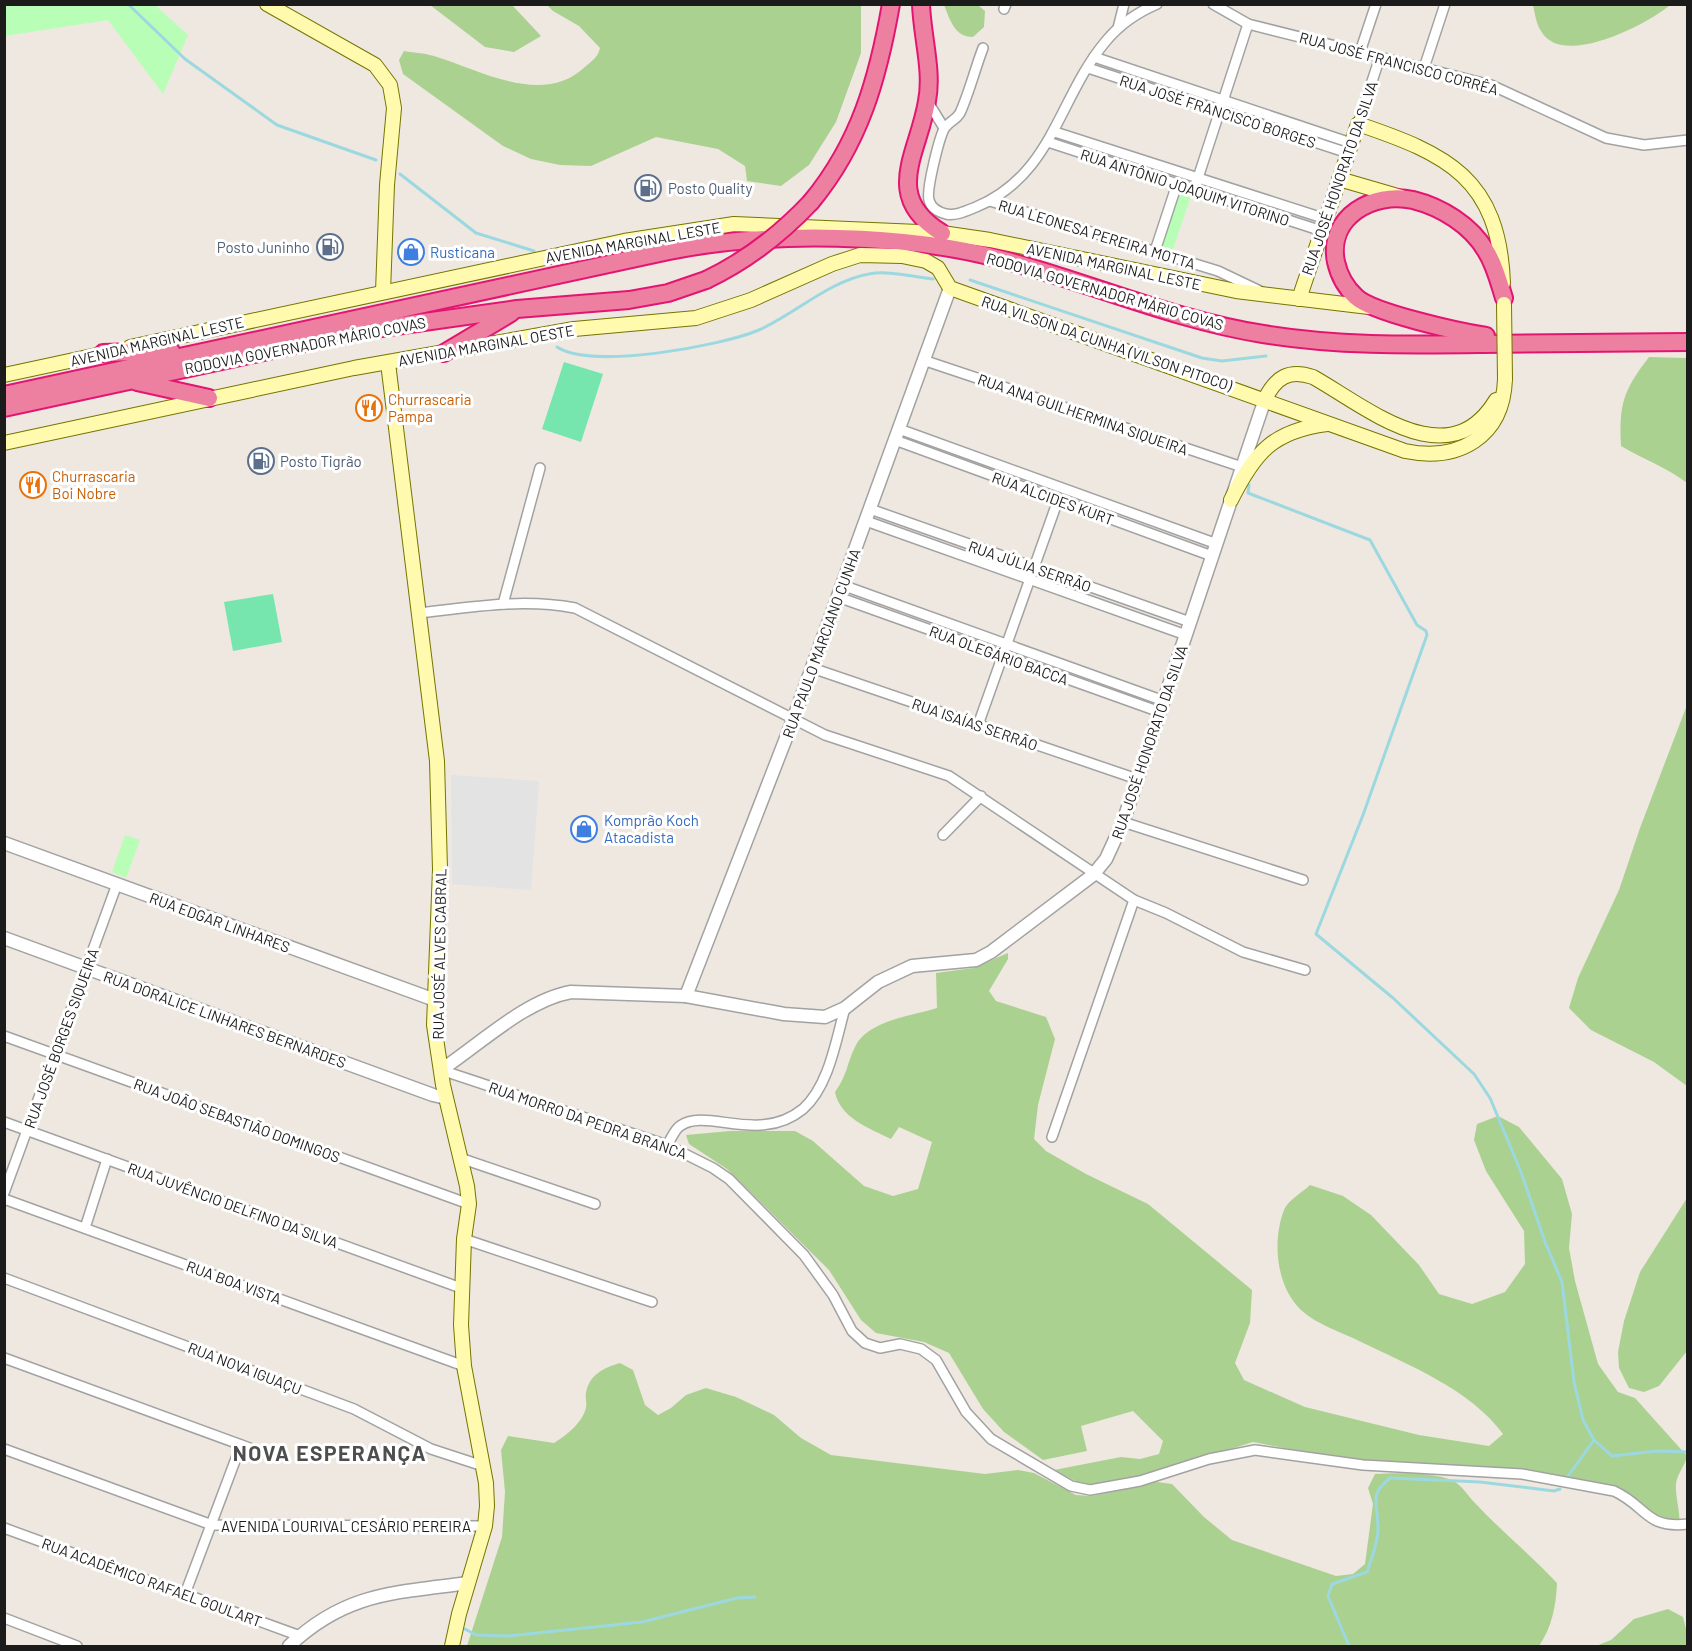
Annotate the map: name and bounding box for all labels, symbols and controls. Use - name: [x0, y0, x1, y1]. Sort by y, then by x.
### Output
- street label: RUA JOSÉ FRANCISCO CORRÊA: [1298, 28, 1500, 98]
- street label: RUA JOSÉ FRANCISCO BORGES: [1118, 71, 1318, 151]
- street label: RUA JOSÉ HONORATO DA SILVA: [1297, 78, 1381, 278]
- street label: RUA ANTÔNIO JOAQUIM VITORINO: [1078, 145, 1292, 229]
- fuel station icon: Posto Quality: [633, 173, 663, 203]
- place label: Posto Quality: [668, 179, 752, 197]
- street label: RUA LEONESA PEREIRA MOTTA: [996, 195, 1198, 273]
- street label: AVENIDA MARGINAL LESTE: [544, 218, 722, 266]
- fuel station icon: Posto Juninho: [315, 232, 345, 262]
- shop icon: Rusticana: [396, 237, 426, 267]
- place label: Posto Juninho: [217, 238, 310, 256]
- street label: AVENIDA MARGINAL LESTE: [1025, 239, 1203, 293]
- place label: Rusticana: [430, 243, 495, 261]
- street label: RODOVIA GOVERNADOR MÁRIO COVAS: [985, 249, 1225, 333]
- street label: RUA VILSON DA CUNHA (VILSON PITOCO): [979, 292, 1235, 395]
- street label: AVENIDA MARGINAL LESTE: [68, 312, 246, 370]
- street label: RODOVIA GOVERNADOR MÁRIO COVAS: [183, 313, 427, 377]
- street label: AVENIDA MARGINAL OESTE: [397, 321, 575, 369]
- street label: RUA ANA GUILHERMINA SIQUEIRA: [975, 369, 1191, 459]
- place label: Churrascaria Pampa: [388, 390, 471, 425]
- restaurant icon: Churrascaria Pampa: [354, 393, 384, 423]
- fuel station icon: Posto Tigrão: [246, 446, 276, 476]
- place label: Posto Tigrão: [280, 452, 362, 470]
- place label: Churrascaria Boi Nobre: [52, 467, 135, 502]
- street label: RUA ALCIDES KURT: [990, 468, 1116, 528]
- restaurant icon: Churrascaria Boi Nobre: [18, 470, 48, 500]
- street label: RUA JÚLIA SERRÃO: [966, 537, 1094, 595]
- street label: RUA PAULO MARCIANO CUNHA: [778, 546, 864, 740]
- street label: RUA OLEGÁRIO BACCA: [927, 621, 1071, 689]
- street label: RUA JOSÉ HONORATO DA SILVA: [1107, 642, 1191, 842]
- street label: RUA ISAÍAS SERRÃO: [910, 694, 1040, 754]
- place label: Komprão Koch Atacadista: [604, 811, 699, 846]
- shop icon: Komprão Koch Atacadista: [569, 814, 599, 844]
- street label: RUA JOSÉ ALVES CABRAL: [429, 868, 449, 1040]
- street label: RUA EDGAR LINHARES: [147, 888, 293, 956]
- street label: RUA JOSÉ BORGES SIQUEIRA: [20, 946, 102, 1130]
- street label: RUA DORALICE LINHARES BERNARDES: [101, 967, 349, 1071]
- street label: RUA JOÃO SEBASTIÃO DOMINGOS: [131, 1074, 343, 1166]
- street label: RUA MORRO DA PEDRA BRANCA: [487, 1078, 689, 1162]
- street label: RUA JUVÊNCIO DELFINO DA SILVA: [125, 1159, 341, 1251]
- street label: RUA BOA VISTA: [184, 1257, 284, 1307]
- street label: RUA NOVA IGUAÇU: [186, 1338, 304, 1398]
- district label: NOVA ESPERANÇA: [233, 1440, 427, 1465]
- street label: AVENIDA LOURIVAL CESÁRIO PEREIRA: [221, 1517, 471, 1535]
- street label: RUA ACADÊMICO RAFAEL GOULART: [39, 1534, 265, 1630]

